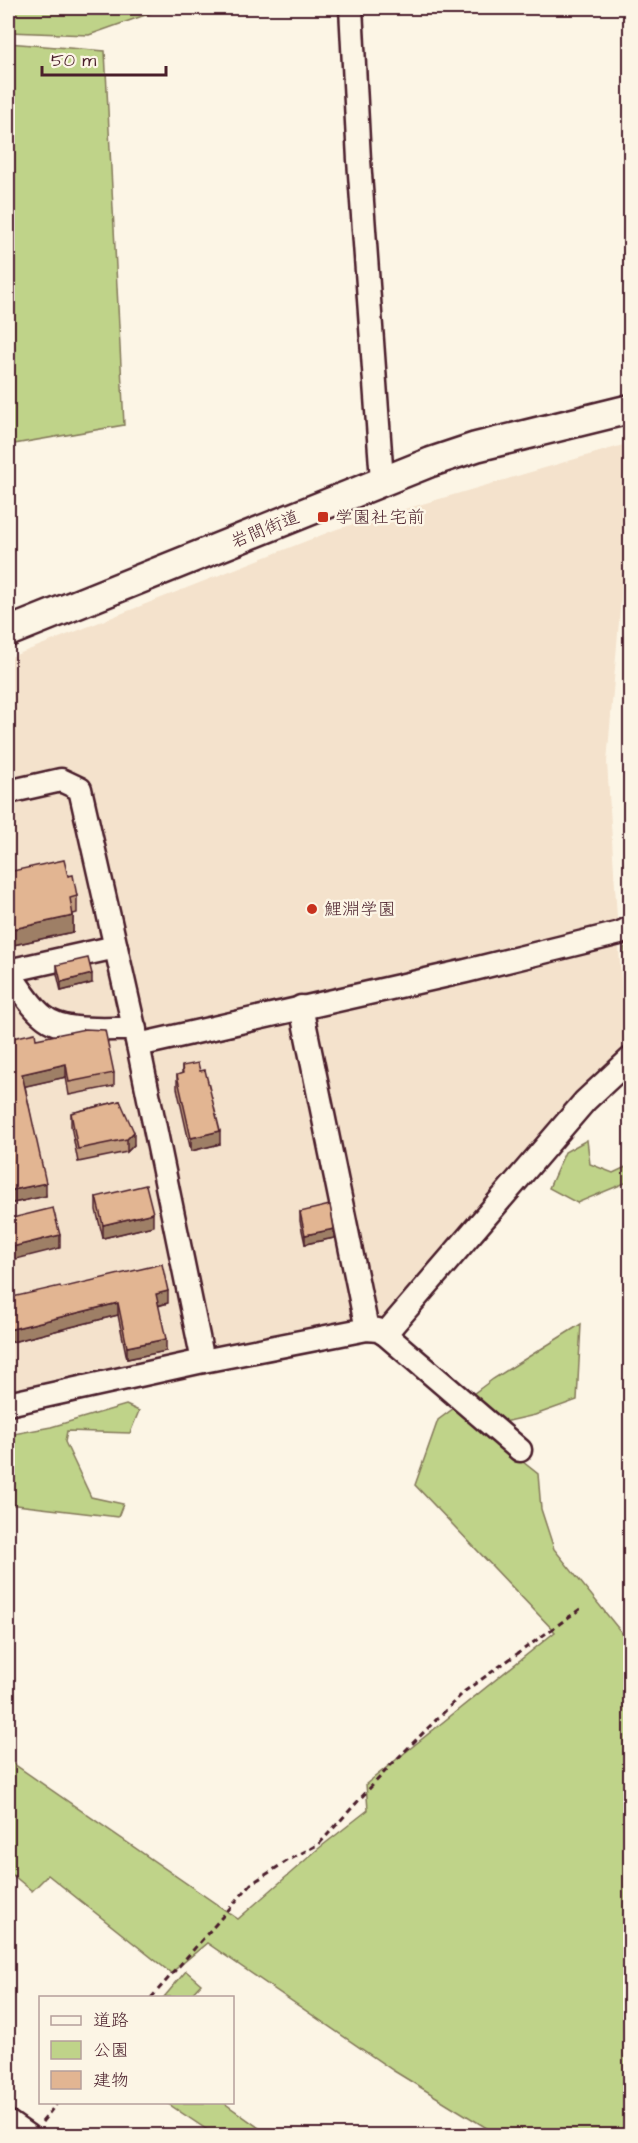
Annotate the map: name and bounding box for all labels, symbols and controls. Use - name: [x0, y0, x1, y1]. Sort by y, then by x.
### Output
- scale bar: [42, 39, 166, 77]
- text: 50 m: [51, 48, 96, 73]
- street label: 岩間街道: [227, 504, 303, 555]
- place label: 学園社宅前: [335, 505, 425, 530]
- marker: 学園社宅前: [316, 510, 330, 524]
- place label: 鯉淵学園: [324, 897, 396, 922]
- marker: 鯉淵学園: [305, 902, 319, 916]
- legend: [39, 1996, 234, 2104]
- text: 道路: [93, 2008, 129, 2033]
- text: 公園: [93, 2038, 129, 2063]
- text: 建物: [93, 2068, 129, 2093]

